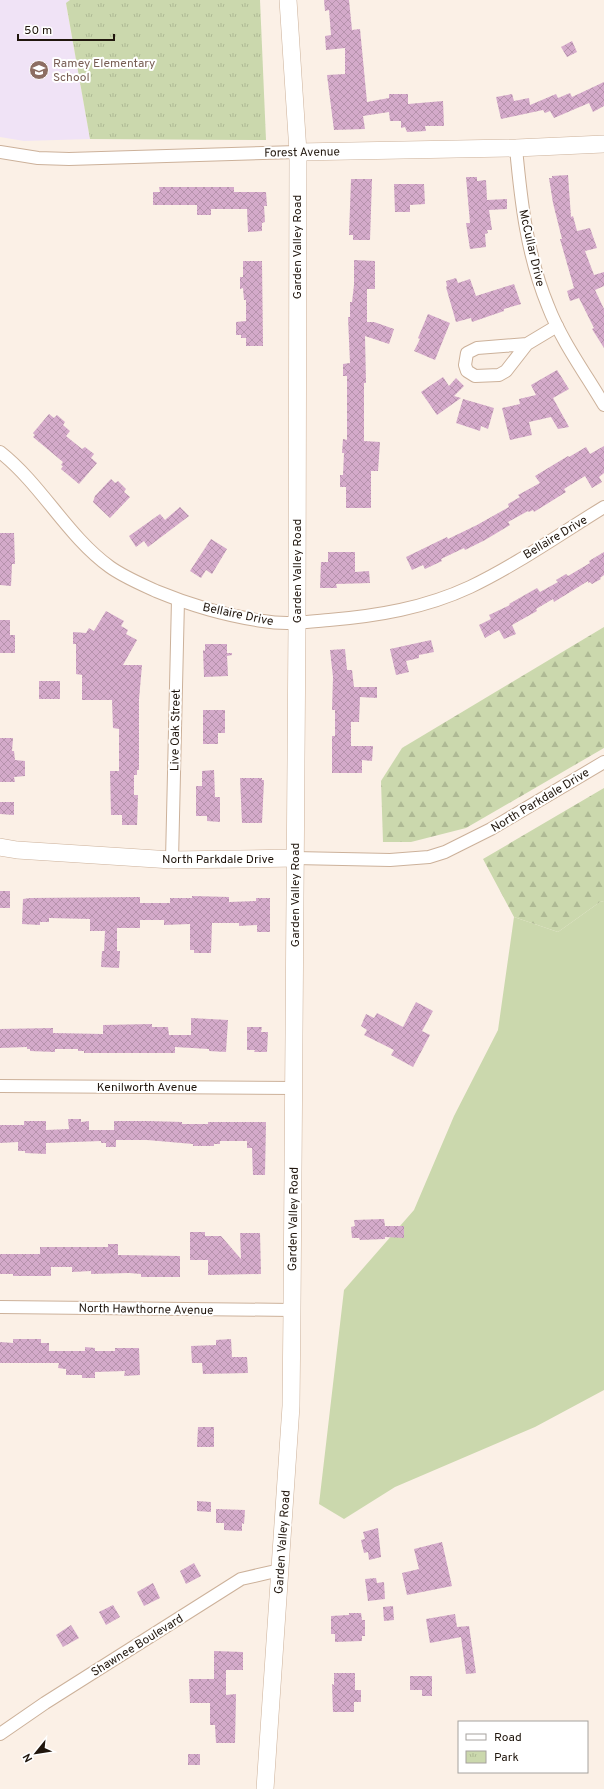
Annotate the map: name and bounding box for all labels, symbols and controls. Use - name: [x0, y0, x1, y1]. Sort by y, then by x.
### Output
- scale bar: [18, 16, 114, 42]
- text: 50 m: [24, 23, 52, 39]
- place label: Ramey Elementary School: [53, 56, 155, 86]
- school or university icon: Ramey Elementary School: [28, 59, 50, 81]
- street label: Forest Avenue: [264, 144, 340, 162]
- street label: Garden Valley Road: [290, 195, 306, 299]
- street label: McCullar Drive: [514, 208, 548, 288]
- street label: Bellaire Drive: [520, 512, 591, 563]
- street label: Garden Valley Road: [290, 519, 306, 623]
- street label: Bellaire Drive: [201, 600, 275, 630]
- street label: Live Oak Street: [167, 689, 185, 771]
- street label: North Parkdale Drive: [488, 765, 593, 837]
- street label: Garden Valley Road: [288, 843, 304, 947]
- street label: North Parkdale Drive: [162, 852, 274, 868]
- street label: Kenilworth Avenue: [97, 1080, 197, 1096]
- street label: Garden Valley Road: [285, 1167, 303, 1271]
- street label: North Hawthorne Avenue: [78, 1301, 214, 1319]
- street label: Garden Valley Road: [271, 1490, 295, 1595]
- street label: Shawnee Boulevard: [88, 1611, 187, 1681]
- legend: [458, 1721, 588, 1773]
- text: Road: [494, 1730, 522, 1746]
- north arrow: [16, 1733, 56, 1773]
- text: Park: [494, 1750, 519, 1766]
- text: N: [20, 1751, 36, 1764]

